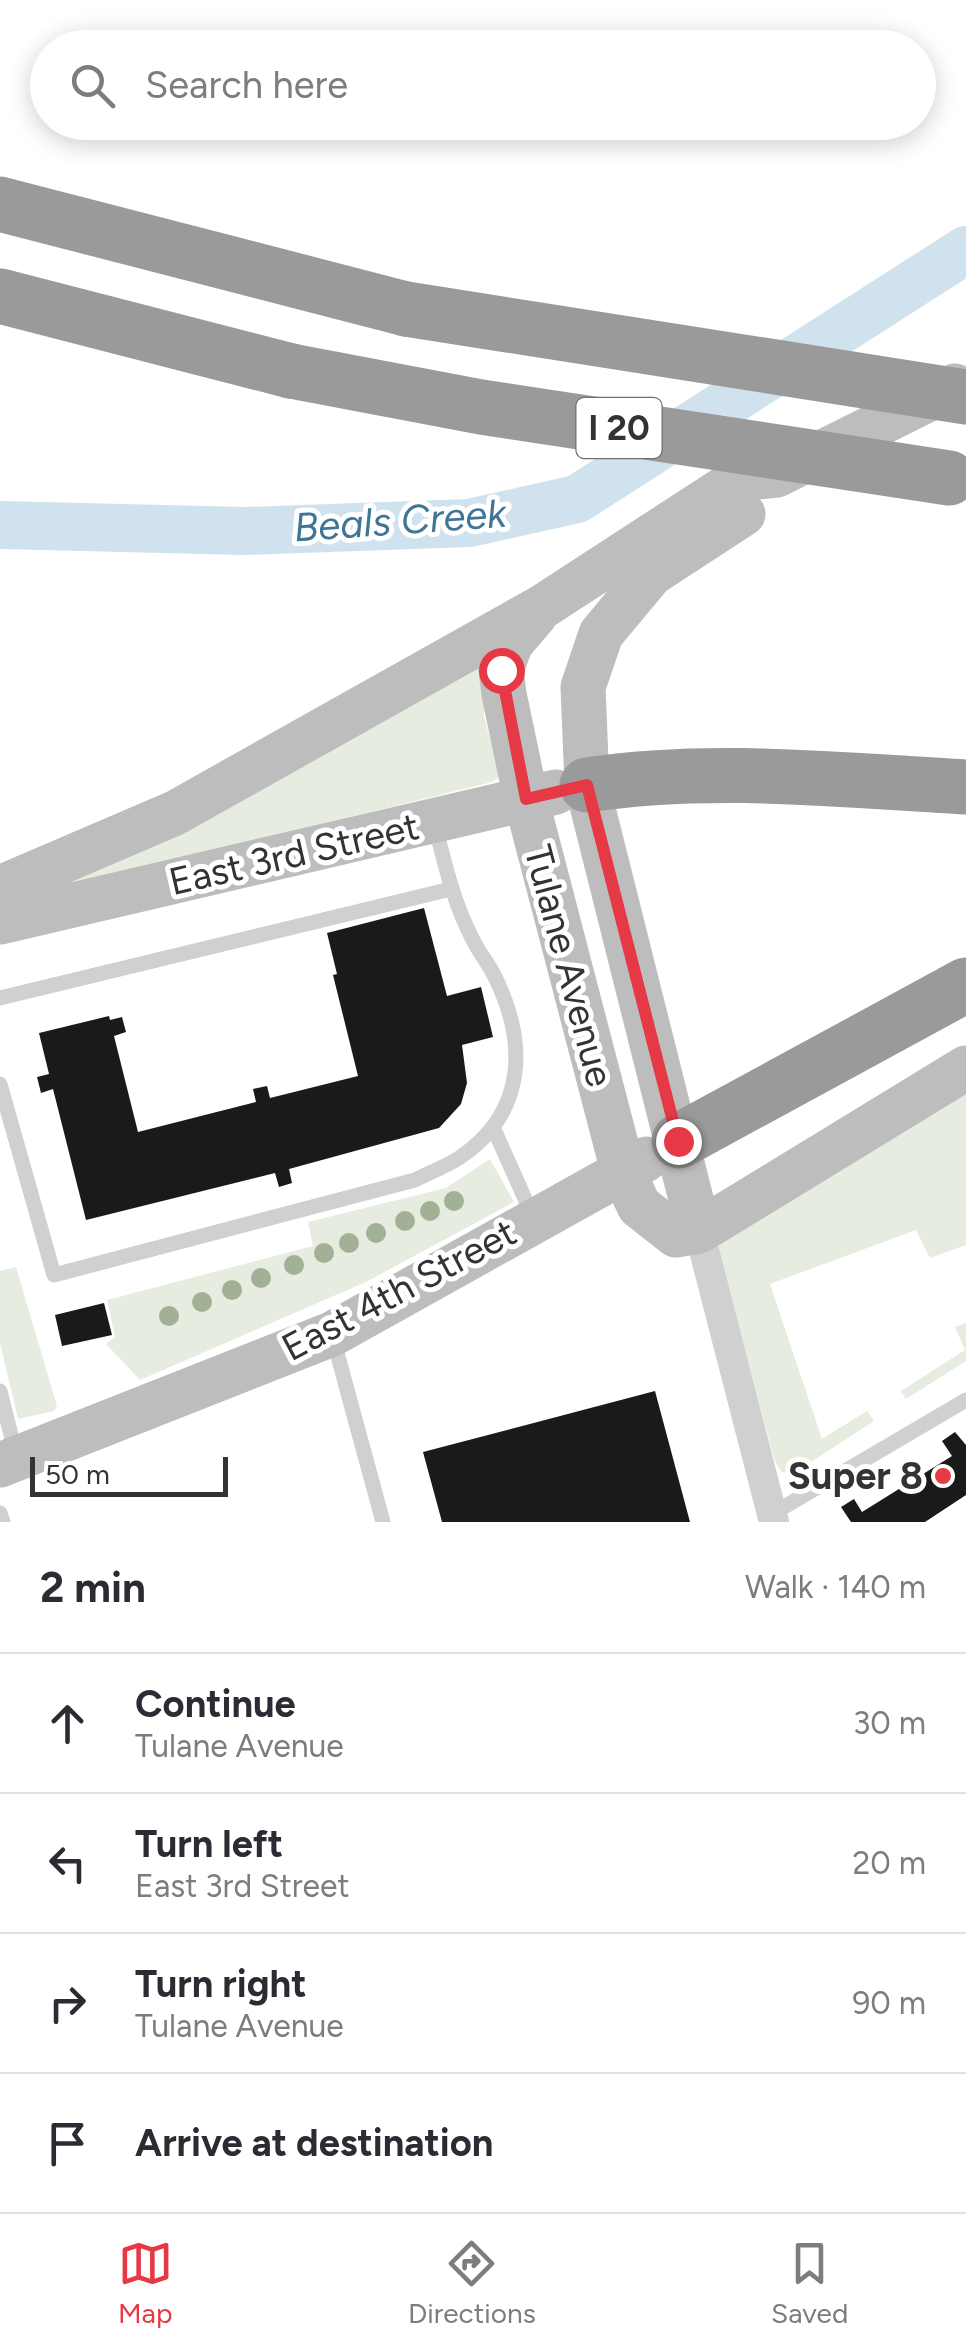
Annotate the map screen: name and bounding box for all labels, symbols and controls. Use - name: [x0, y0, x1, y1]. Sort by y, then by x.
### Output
- search box: [30, 30, 936, 140]
- icon: search: [65, 58, 120, 113]
- text: Search here: [145, 62, 348, 108]
- road number: I 20: [576, 398, 662, 458]
- water label: Beals Creek: [292, 489, 510, 551]
- route start: [479, 648, 525, 694]
- street label: East 3rd Street: [165, 803, 423, 905]
- street label: Tulane Avenue: [515, 840, 623, 1092]
- route end: [656, 1119, 702, 1165]
- street label: East 4th Street: [274, 1209, 524, 1371]
- scale bar: [30, 1452, 228, 1496]
- place label: Super 8: [788, 1453, 923, 1499]
- text: 50 m: [45, 1457, 110, 1491]
- marker: Super 8: [932, 1465, 954, 1487]
- text: 2 min: [40, 1562, 146, 1613]
- text: Walk · 140 m: [745, 1568, 926, 1606]
- text: Continue: [135, 1681, 296, 1727]
- icon: ahead: [40, 1696, 95, 1751]
- text: 30 m: [853, 1704, 926, 1742]
- text: Tulane Avenue: [135, 1727, 344, 1765]
- text: Turn left: [135, 1821, 283, 1867]
- icon: left: [40, 1836, 95, 1891]
- text: 20 m: [852, 1844, 926, 1882]
- text: East 3rd Street: [135, 1867, 350, 1905]
- text: Turn right: [135, 1961, 307, 2007]
- icon: right: [40, 1976, 95, 2031]
- text: 90 m: [852, 1984, 926, 2022]
- text: Tulane Avenue: [135, 2007, 344, 2045]
- icon: arrive: [40, 2116, 95, 2171]
- text: Arrive at destination: [135, 2120, 493, 2166]
- tab: Map: [118, 2236, 173, 2330]
- tab: Directions: [408, 2236, 536, 2330]
- tab: Saved: [771, 2236, 848, 2330]

